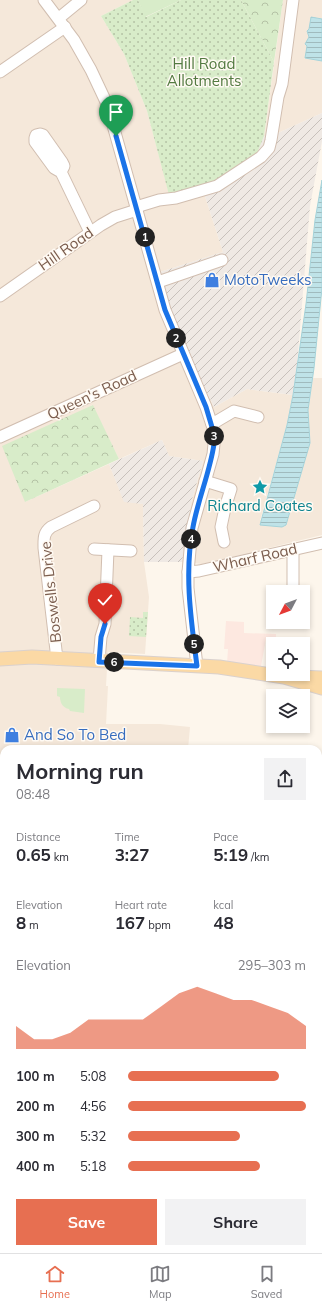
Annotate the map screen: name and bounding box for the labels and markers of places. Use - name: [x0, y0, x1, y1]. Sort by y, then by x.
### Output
- pin: [99, 95, 133, 136]
- pin: 1: [135, 227, 155, 247]
- place label: MotoTweeks: [224, 270, 311, 289]
- shop icon: MotoTweeks: [203, 271, 221, 289]
- pin: 2: [166, 328, 186, 348]
- pin: 3: [204, 426, 224, 446]
- place icon: Richard Coates: [251, 478, 269, 496]
- place label: Richard Coates: [207, 496, 313, 515]
- pin: 4: [181, 529, 201, 549]
- pin: [88, 583, 122, 624]
- pin: 5: [184, 634, 204, 654]
- pin: 6: [104, 652, 124, 672]
- place label: And So To Bed: [24, 725, 126, 744]
- shop icon: And So To Bed: [3, 726, 21, 744]

